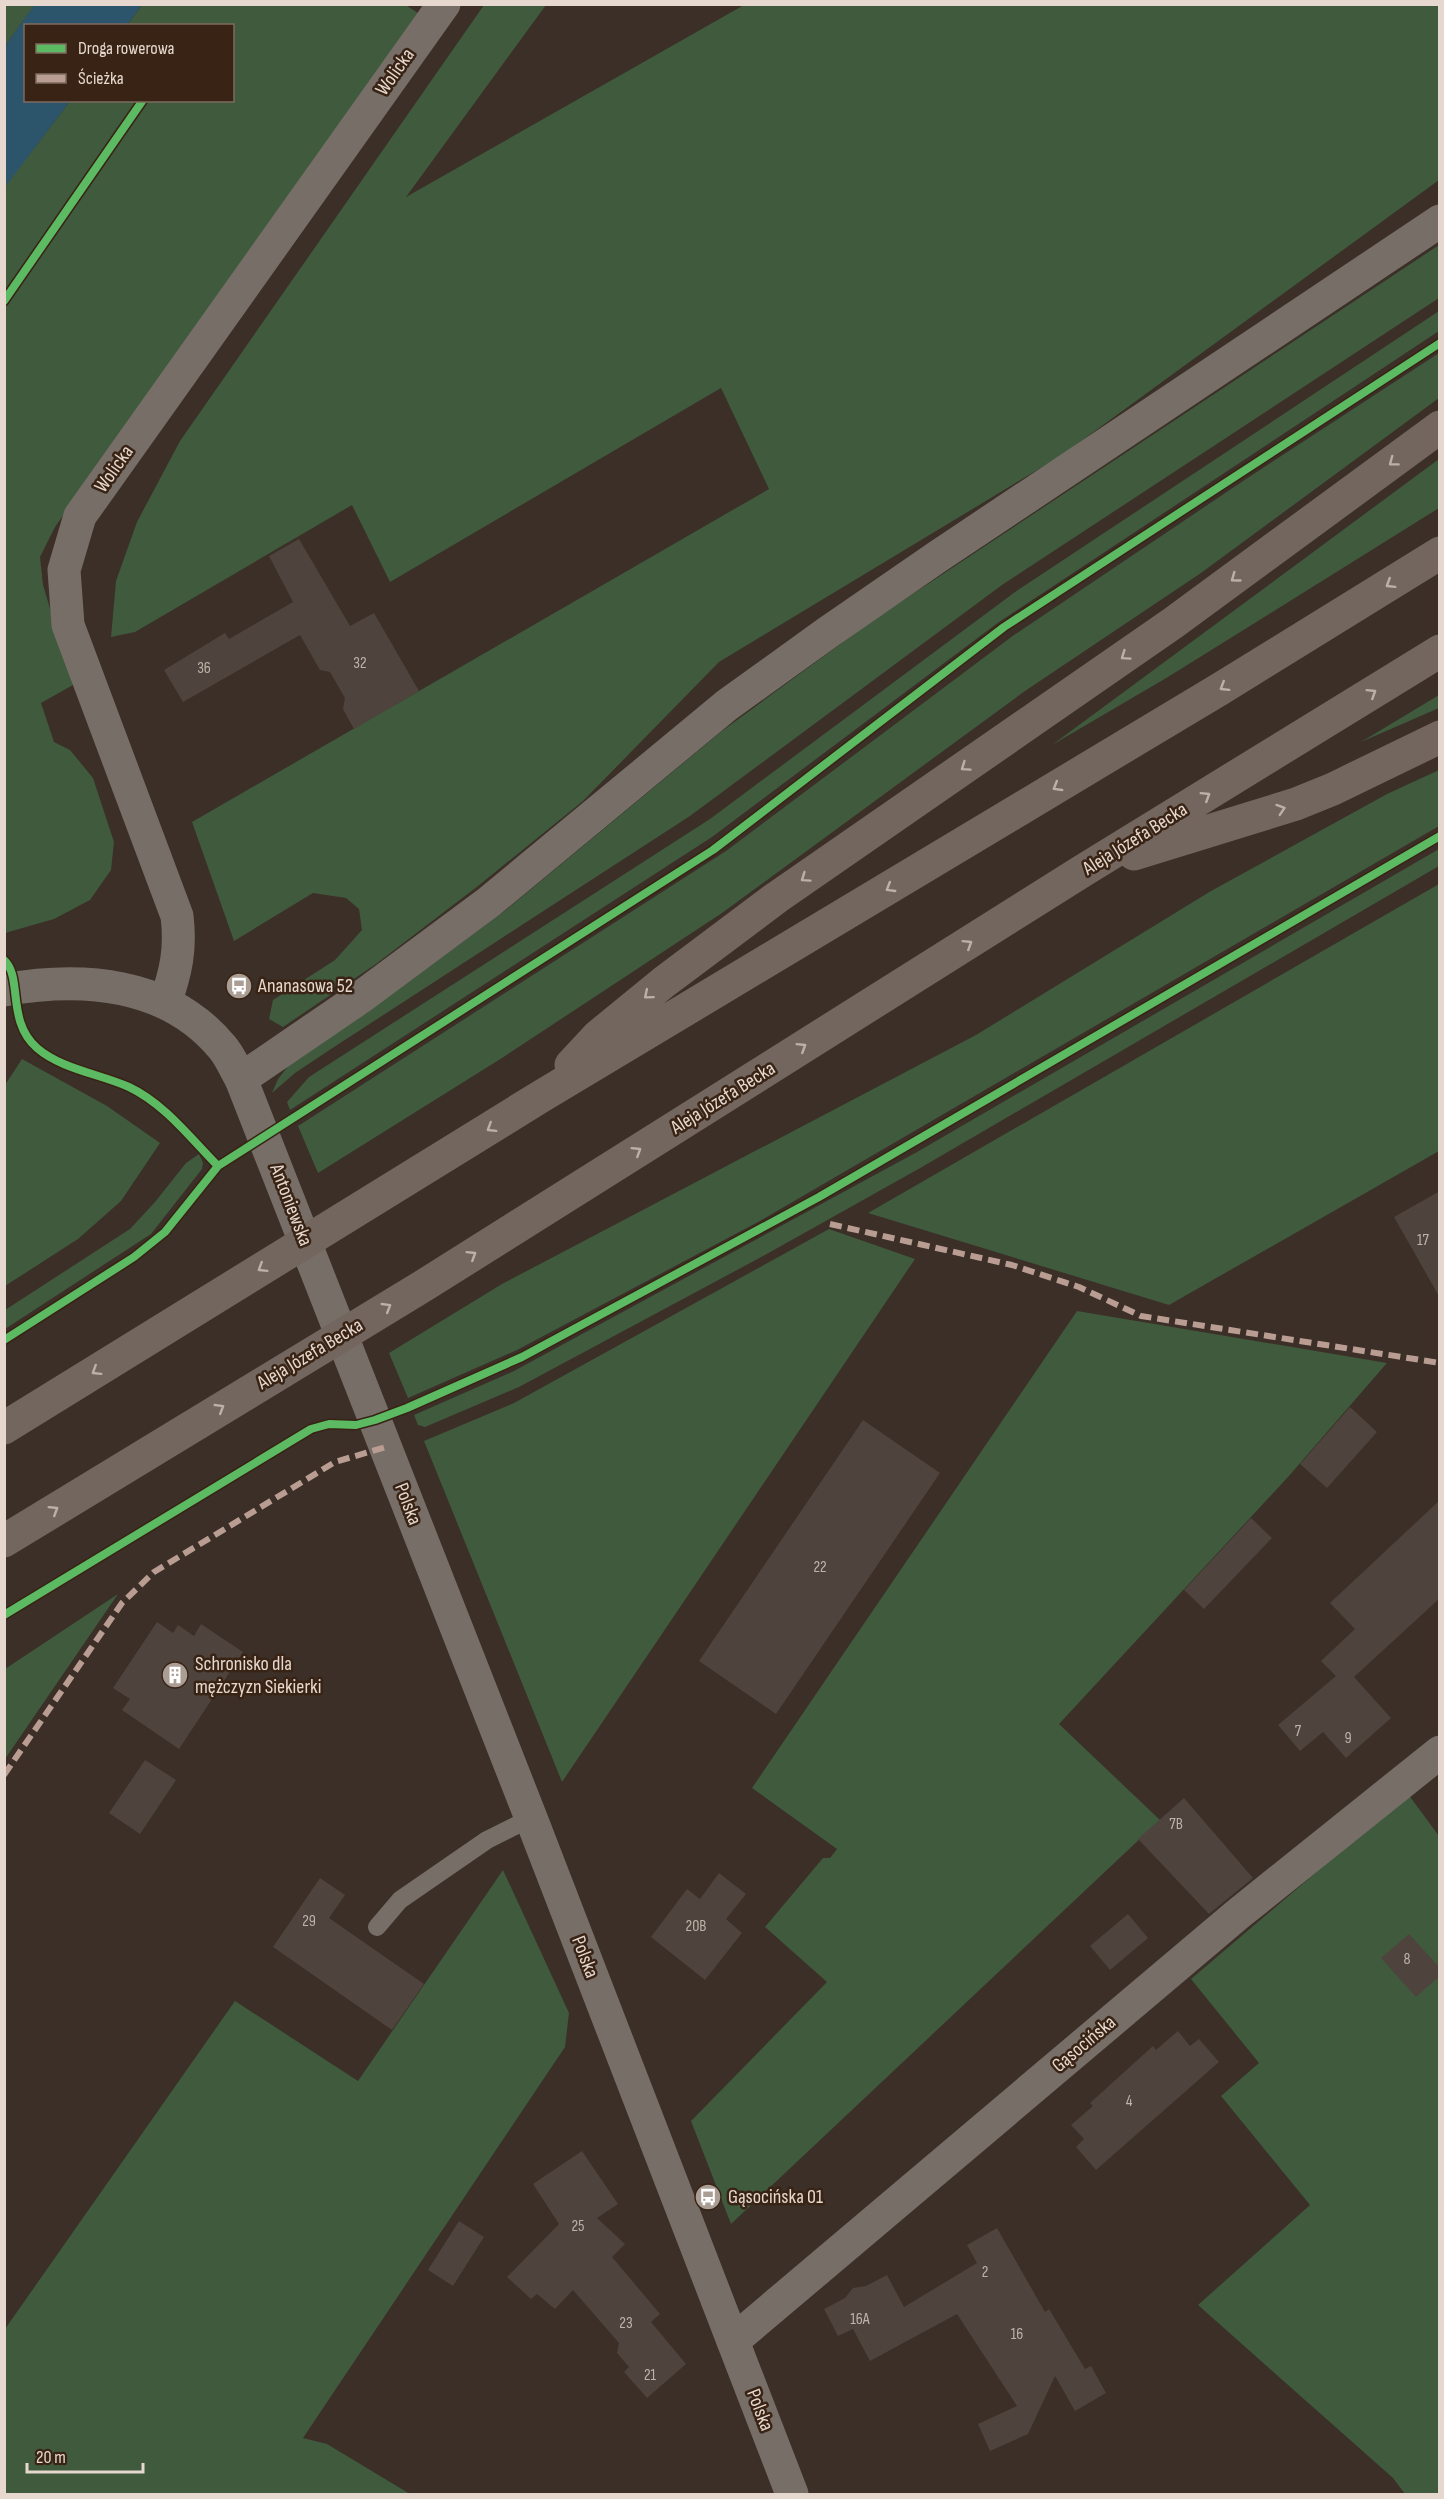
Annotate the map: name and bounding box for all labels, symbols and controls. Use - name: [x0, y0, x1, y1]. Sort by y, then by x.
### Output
- legend: [24, 24, 234, 102]
- text: Droga rowerowa: [78, 38, 175, 59]
- street label: Wolicka: [370, 44, 420, 100]
- text: Ścieżka: [78, 68, 124, 89]
- street label: Wolicka: [89, 441, 139, 497]
- one-way arrow: [1388, 455, 1399, 466]
- one-way arrow: [1231, 570, 1242, 581]
- one-way arrow: [1386, 576, 1396, 588]
- one-way arrow: [1121, 649, 1132, 660]
- house number: 32: [353, 654, 367, 673]
- house number: 36: [197, 659, 211, 678]
- one-way arrow: [1220, 679, 1230, 691]
- one-way arrow: [1366, 689, 1376, 701]
- one-way arrow: [961, 760, 972, 771]
- one-way arrow: [1053, 780, 1063, 792]
- one-way arrow: [1200, 791, 1210, 803]
- street label: Aleja Józefa Becka: [1077, 797, 1192, 881]
- one-way arrow: [1275, 804, 1286, 817]
- one-way arrow: [800, 871, 811, 882]
- one-way arrow: [886, 881, 896, 893]
- one-way arrow: [961, 940, 972, 951]
- bus stop icon: Ananasowa 52: [224, 971, 254, 1001]
- place label: Ananasowa 52: [257, 974, 353, 998]
- one-way arrow: [644, 987, 655, 998]
- one-way arrow: [796, 1044, 807, 1055]
- street label: Aleja Józefa Becka: [665, 1056, 780, 1140]
- one-way arrow: [486, 1120, 497, 1131]
- one-way arrow: [631, 1147, 641, 1159]
- street label: Antoniewska: [264, 1160, 318, 1249]
- house number: 17: [1417, 1231, 1430, 1250]
- one-way arrow: [465, 1251, 476, 1262]
- one-way arrow: [258, 1261, 268, 1273]
- one-way arrow: [381, 1303, 391, 1315]
- street label: Aleja Józefa Becka: [252, 1313, 367, 1395]
- one-way arrow: [92, 1363, 102, 1375]
- one-way arrow: [214, 1404, 224, 1416]
- street label: Polska: [389, 1480, 427, 1528]
- one-way arrow: [48, 1505, 58, 1517]
- house number: 22: [813, 1558, 827, 1577]
- place label: Schronisko dla mężczyzn Siekierki: [195, 1652, 321, 1699]
- building icon: Schronisko dla mężczyzn Siekierki: [160, 1660, 190, 1690]
- house number: 7: [1295, 1722, 1302, 1741]
- house number: 9: [1344, 1729, 1352, 1748]
- house number: 7B: [1169, 1815, 1183, 1834]
- house number: 29: [302, 1912, 316, 1931]
- house number: 20B: [686, 1917, 706, 1936]
- street label: Polska: [566, 1933, 604, 1981]
- house number: 8: [1403, 1950, 1411, 1969]
- street label: Gąsocińska: [1047, 2010, 1121, 2078]
- house number: 4: [1126, 2092, 1133, 2111]
- bus stop icon: Gąsocińska 01: [693, 2182, 723, 2212]
- place label: Gąsocińska 01: [728, 2185, 823, 2209]
- house number: 25: [571, 2217, 585, 2236]
- house number: 2: [982, 2263, 988, 2282]
- house number: 16A: [850, 2310, 870, 2329]
- house number: 23: [619, 2314, 633, 2333]
- house number: 16: [1011, 2325, 1023, 2344]
- house number: 21: [644, 2366, 657, 2385]
- street label: Polska: [741, 2386, 779, 2434]
- scale bar: [27, 2436, 142, 2474]
- text: 20 m: [36, 2447, 66, 2468]

